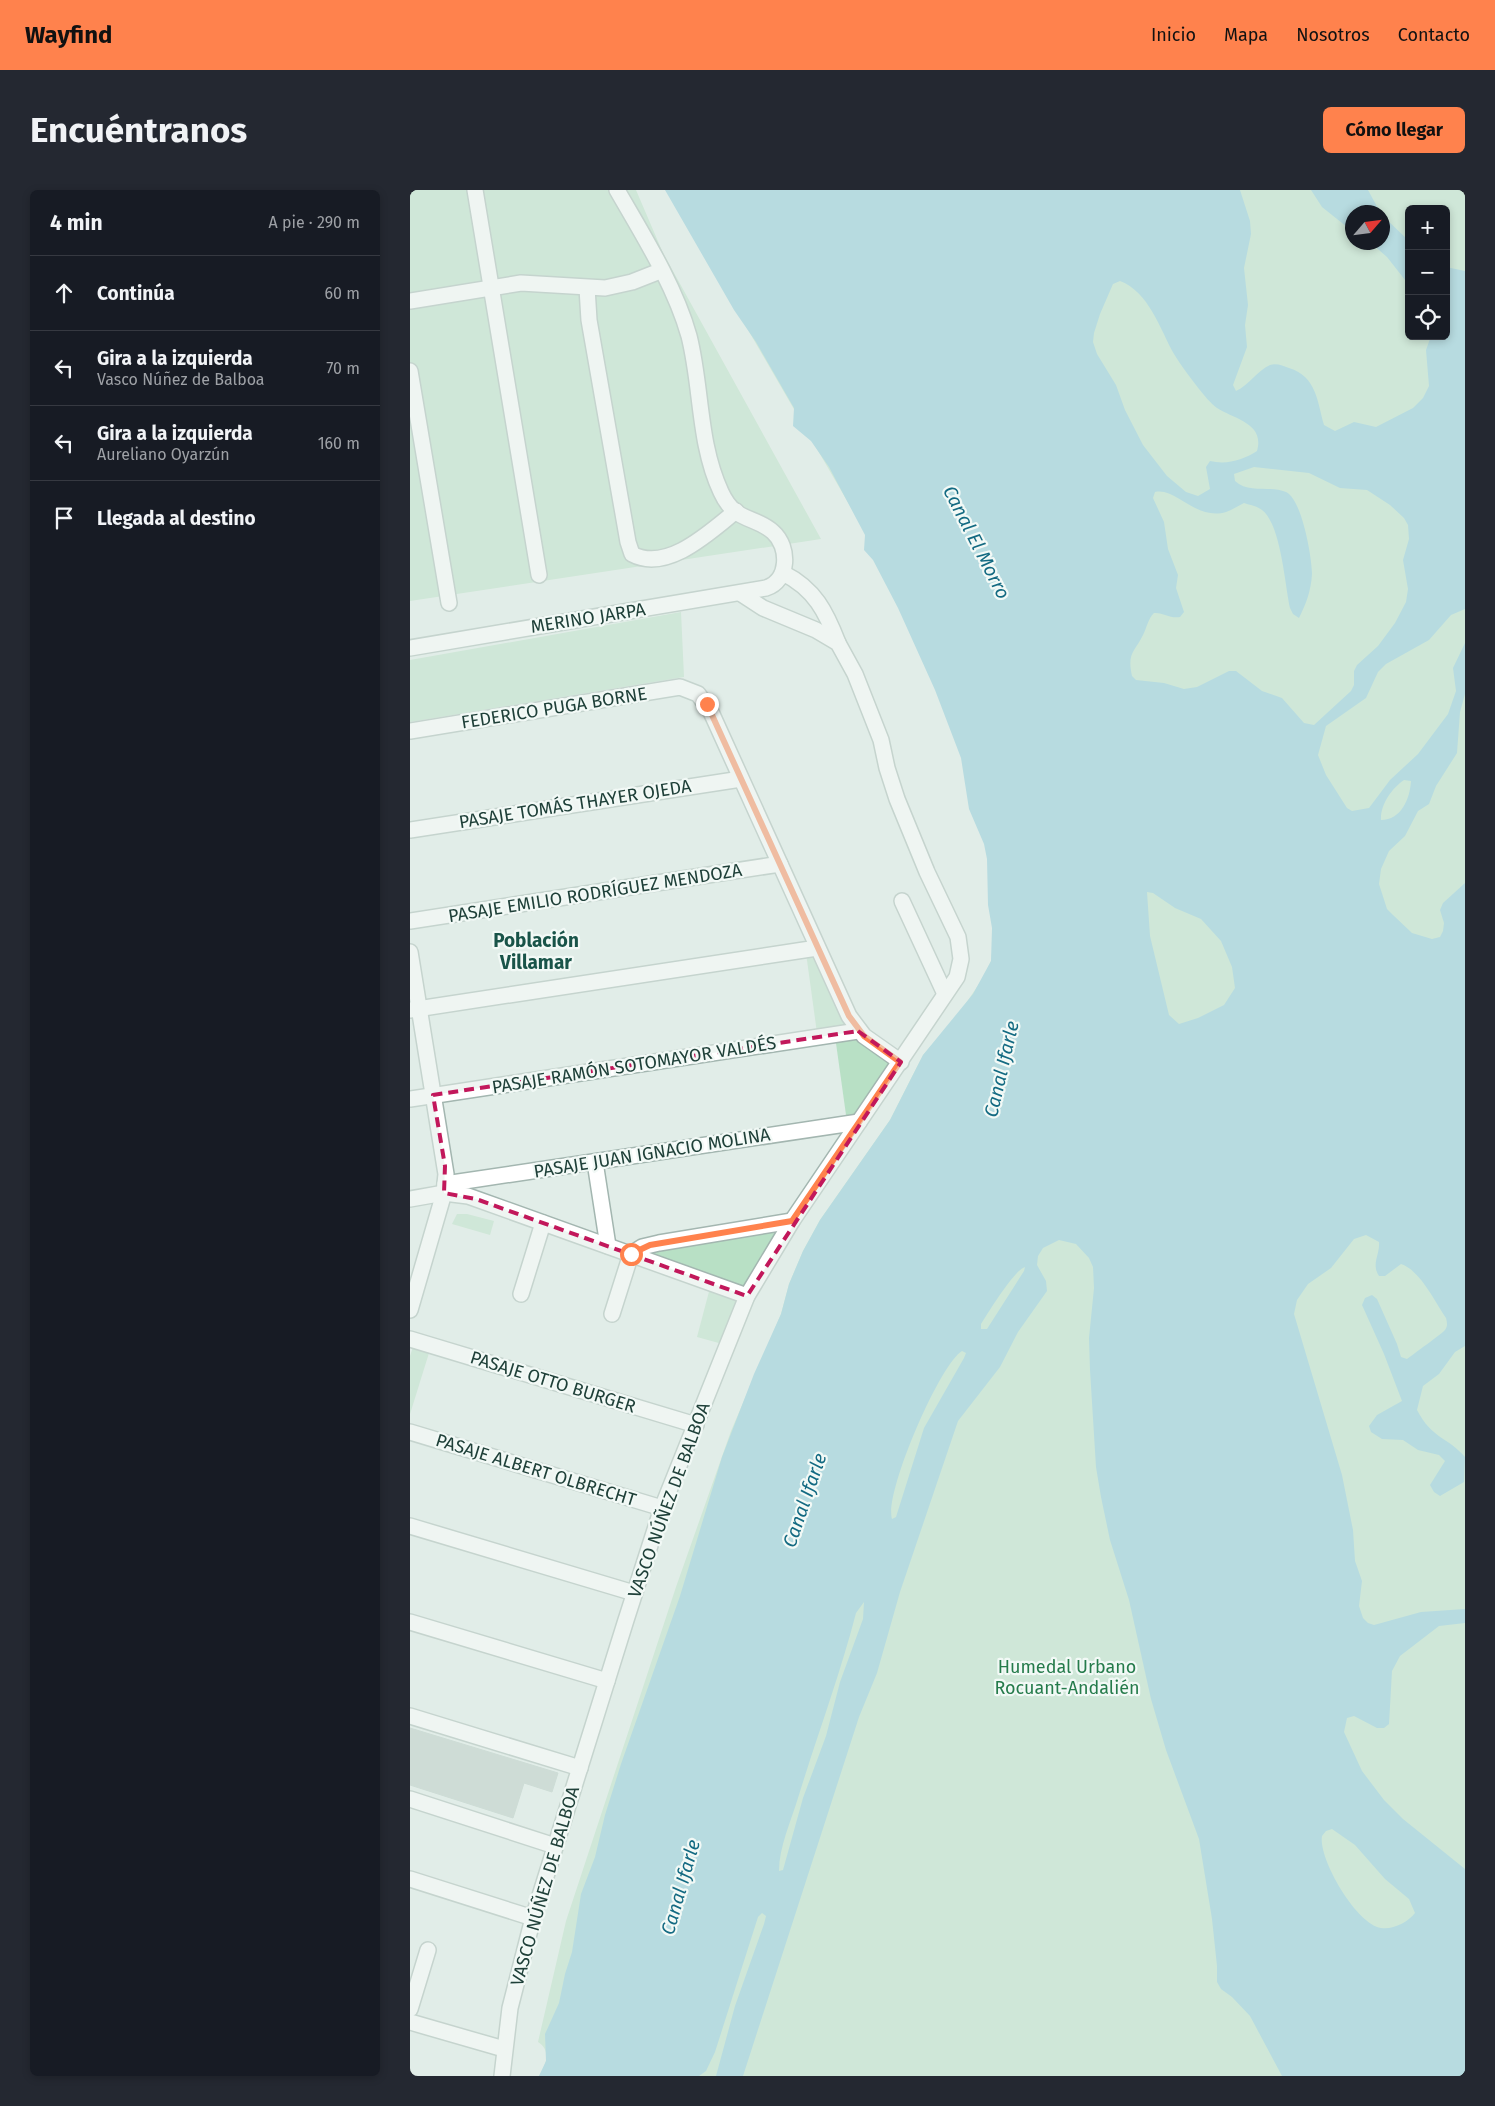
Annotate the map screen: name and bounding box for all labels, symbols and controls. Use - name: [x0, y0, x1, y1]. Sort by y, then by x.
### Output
- text: Wayfind: [25, 21, 112, 49]
- text: Inicio: [1151, 24, 1196, 46]
- text: Mapa: [1224, 24, 1268, 46]
- text: Nosotros: [1296, 24, 1370, 46]
- text: Contacto: [1398, 24, 1470, 46]
- button: Cómo llegar: [1323, 107, 1465, 153]
- text: Encuéntranos: [30, 109, 247, 151]
- north arrow: [1345, 205, 1390, 250]
- map controls: [1405, 205, 1450, 340]
- button: +: [1405, 205, 1450, 250]
- text: 4 min: [50, 210, 103, 236]
- text: A pie · 290 m: [268, 213, 360, 232]
- button: −: [1405, 250, 1450, 295]
- icon: ahead: [50, 279, 78, 307]
- text: Continúa: [97, 282, 175, 305]
- text: 60 m: [325, 284, 360, 303]
- button: locate: [1405, 295, 1450, 340]
- text: Gira a la izquierda: [97, 347, 253, 370]
- icon: left: [50, 354, 78, 382]
- text: 70 m: [326, 359, 360, 378]
- text: Vasco Núñez de Balboa: [97, 370, 265, 389]
- text: Gira a la izquierda: [97, 422, 253, 445]
- icon: left: [50, 429, 78, 457]
- text: 160 m: [318, 434, 360, 453]
- text: Aureliano Oyarzún: [97, 445, 230, 464]
- water label: Canal El Morro: [938, 482, 1015, 603]
- icon: arrive: [50, 504, 78, 532]
- text: Llegada al destino: [97, 507, 256, 530]
- street label: MERINO JARPA: [529, 598, 648, 638]
- street label: FEDERICO PUGA BORNE: [459, 682, 649, 734]
- route end: [696, 693, 719, 716]
- street label: PASAJE TOMÁS THAYER OJEDA: [457, 774, 693, 833]
- street label: PASAJE EMILIO RODRÍGUEZ MENDOZA: [446, 858, 744, 927]
- district label: Población Villamar: [493, 929, 579, 974]
- water label: Canal Ifarle: [979, 1019, 1024, 1119]
- street label: PASAJE RAMÓN SOTOMAYOR VALDÉS: [490, 1031, 778, 1098]
- street label: PASAJE JUAN IGNACIO MOLINA: [532, 1123, 772, 1183]
- route start: [620, 1243, 643, 1266]
- street label: PASAJE OTTO BURGER: [467, 1346, 639, 1418]
- street label: VASCO NÚÑEZ DE BALBOA: [622, 1398, 715, 1601]
- street label: PASAJE ALBERT OLBRECHT: [433, 1429, 640, 1511]
- water label: Canal Ifarle: [778, 1450, 831, 1550]
- park label: Humedal Urbano Rocuant-Andalién: [994, 1656, 1140, 1699]
- street label: VASCO NÚÑEZ DE BALBOA: [505, 1783, 584, 1988]
- water label: Canal Ifarle: [656, 1837, 705, 1937]

